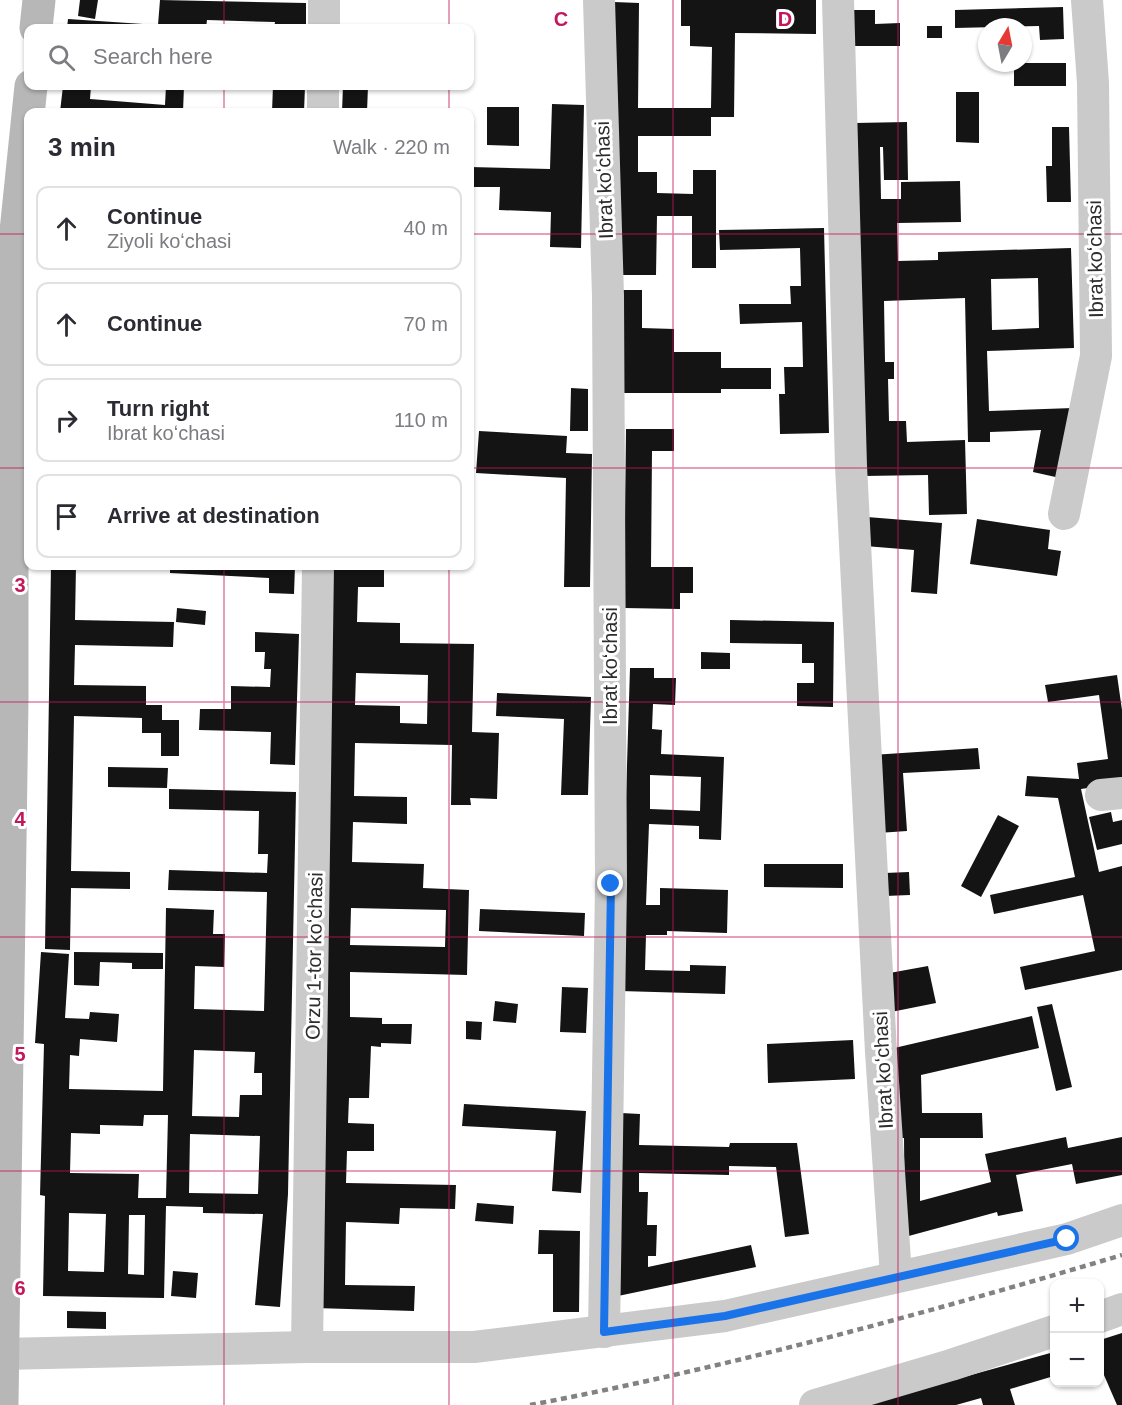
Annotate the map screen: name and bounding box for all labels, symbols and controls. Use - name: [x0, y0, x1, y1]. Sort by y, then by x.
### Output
- text: C: [554, 8, 568, 30]
- text: D: [778, 8, 792, 30]
- north arrow: [978, 18, 1032, 72]
- search box: [24, 24, 474, 90]
- icon: search: [45, 41, 78, 74]
- text: Search here: [93, 44, 213, 69]
- street label: Ibrat koʻchasi: [591, 121, 617, 239]
- text: 3 min: [48, 132, 116, 162]
- text: Walk · 220 m: [333, 136, 450, 158]
- street label: Ibrat koʻchasi: [1083, 200, 1107, 318]
- text: Continue: [107, 204, 202, 229]
- icon: ahead: [50, 212, 83, 245]
- text: 40 m: [404, 217, 448, 239]
- text: Ziyoli koʻchasi: [107, 230, 231, 252]
- icon: ahead: [50, 308, 83, 341]
- text: Continue: [107, 311, 202, 336]
- text: 70 m: [404, 313, 448, 335]
- text: Turn right: [107, 396, 209, 421]
- icon: right: [50, 404, 83, 437]
- text: 110 m: [394, 409, 448, 431]
- text: Ibrat koʻchasi: [107, 422, 225, 444]
- icon: arrive: [50, 500, 83, 533]
- text: Arrive at destination: [107, 503, 320, 528]
- text: 3: [14, 574, 26, 596]
- street label: Ibrat koʻchasi: [599, 607, 621, 725]
- text: 4: [14, 808, 26, 830]
- route end: [597, 870, 623, 896]
- street label: Orzu 1-tor koʻchasi: [302, 872, 326, 1040]
- street label: Ibrat koʻchasi: [869, 1011, 897, 1129]
- text: 5: [14, 1043, 26, 1065]
- route start: [1053, 1225, 1079, 1251]
- text: 6: [14, 1277, 26, 1299]
- map controls: [1050, 1279, 1104, 1387]
- button: +: [1050, 1279, 1104, 1333]
- button: −: [1050, 1333, 1104, 1387]

